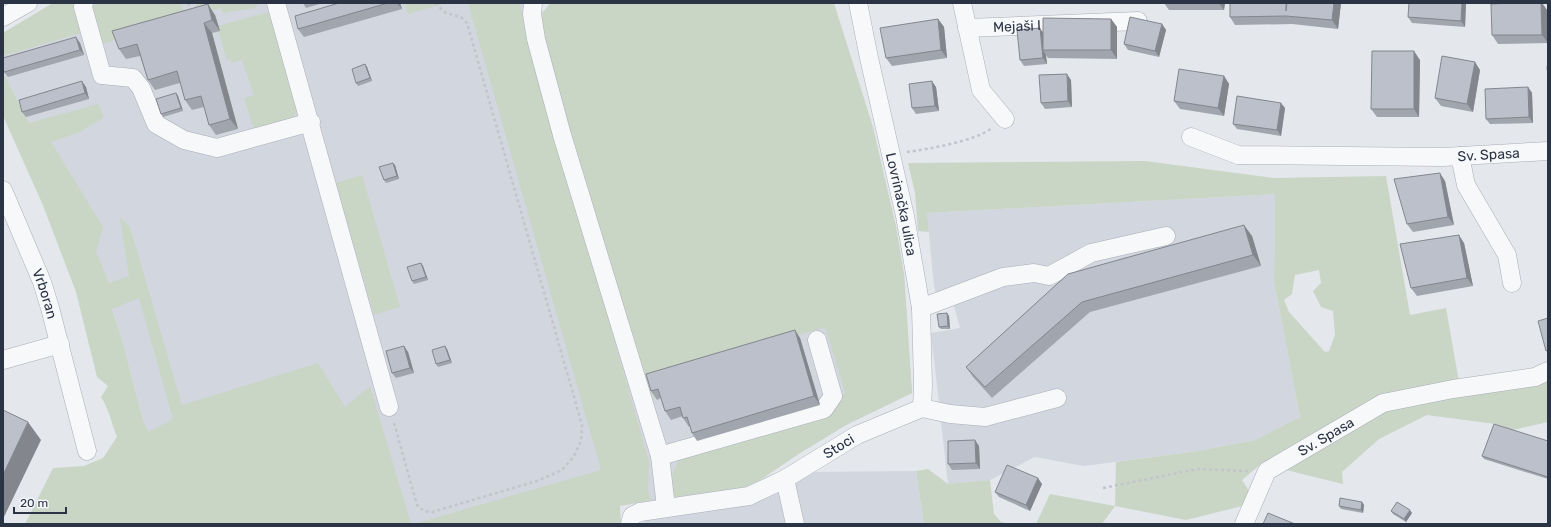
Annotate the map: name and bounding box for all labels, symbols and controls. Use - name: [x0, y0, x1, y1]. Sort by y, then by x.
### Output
- street label: Mejaši I: [993, 17, 1041, 36]
- street label: Sv. Spasa: [1457, 145, 1520, 165]
- street label: Lovrinačka ulica: [882, 151, 920, 257]
- street label: Vrboran: [28, 266, 60, 321]
- street label: Sv. Spasa: [1295, 414, 1357, 460]
- street label: Stoci: [820, 431, 858, 463]
- scale bar: [14, 489, 66, 515]
- text: 20 m: [20, 496, 48, 510]

